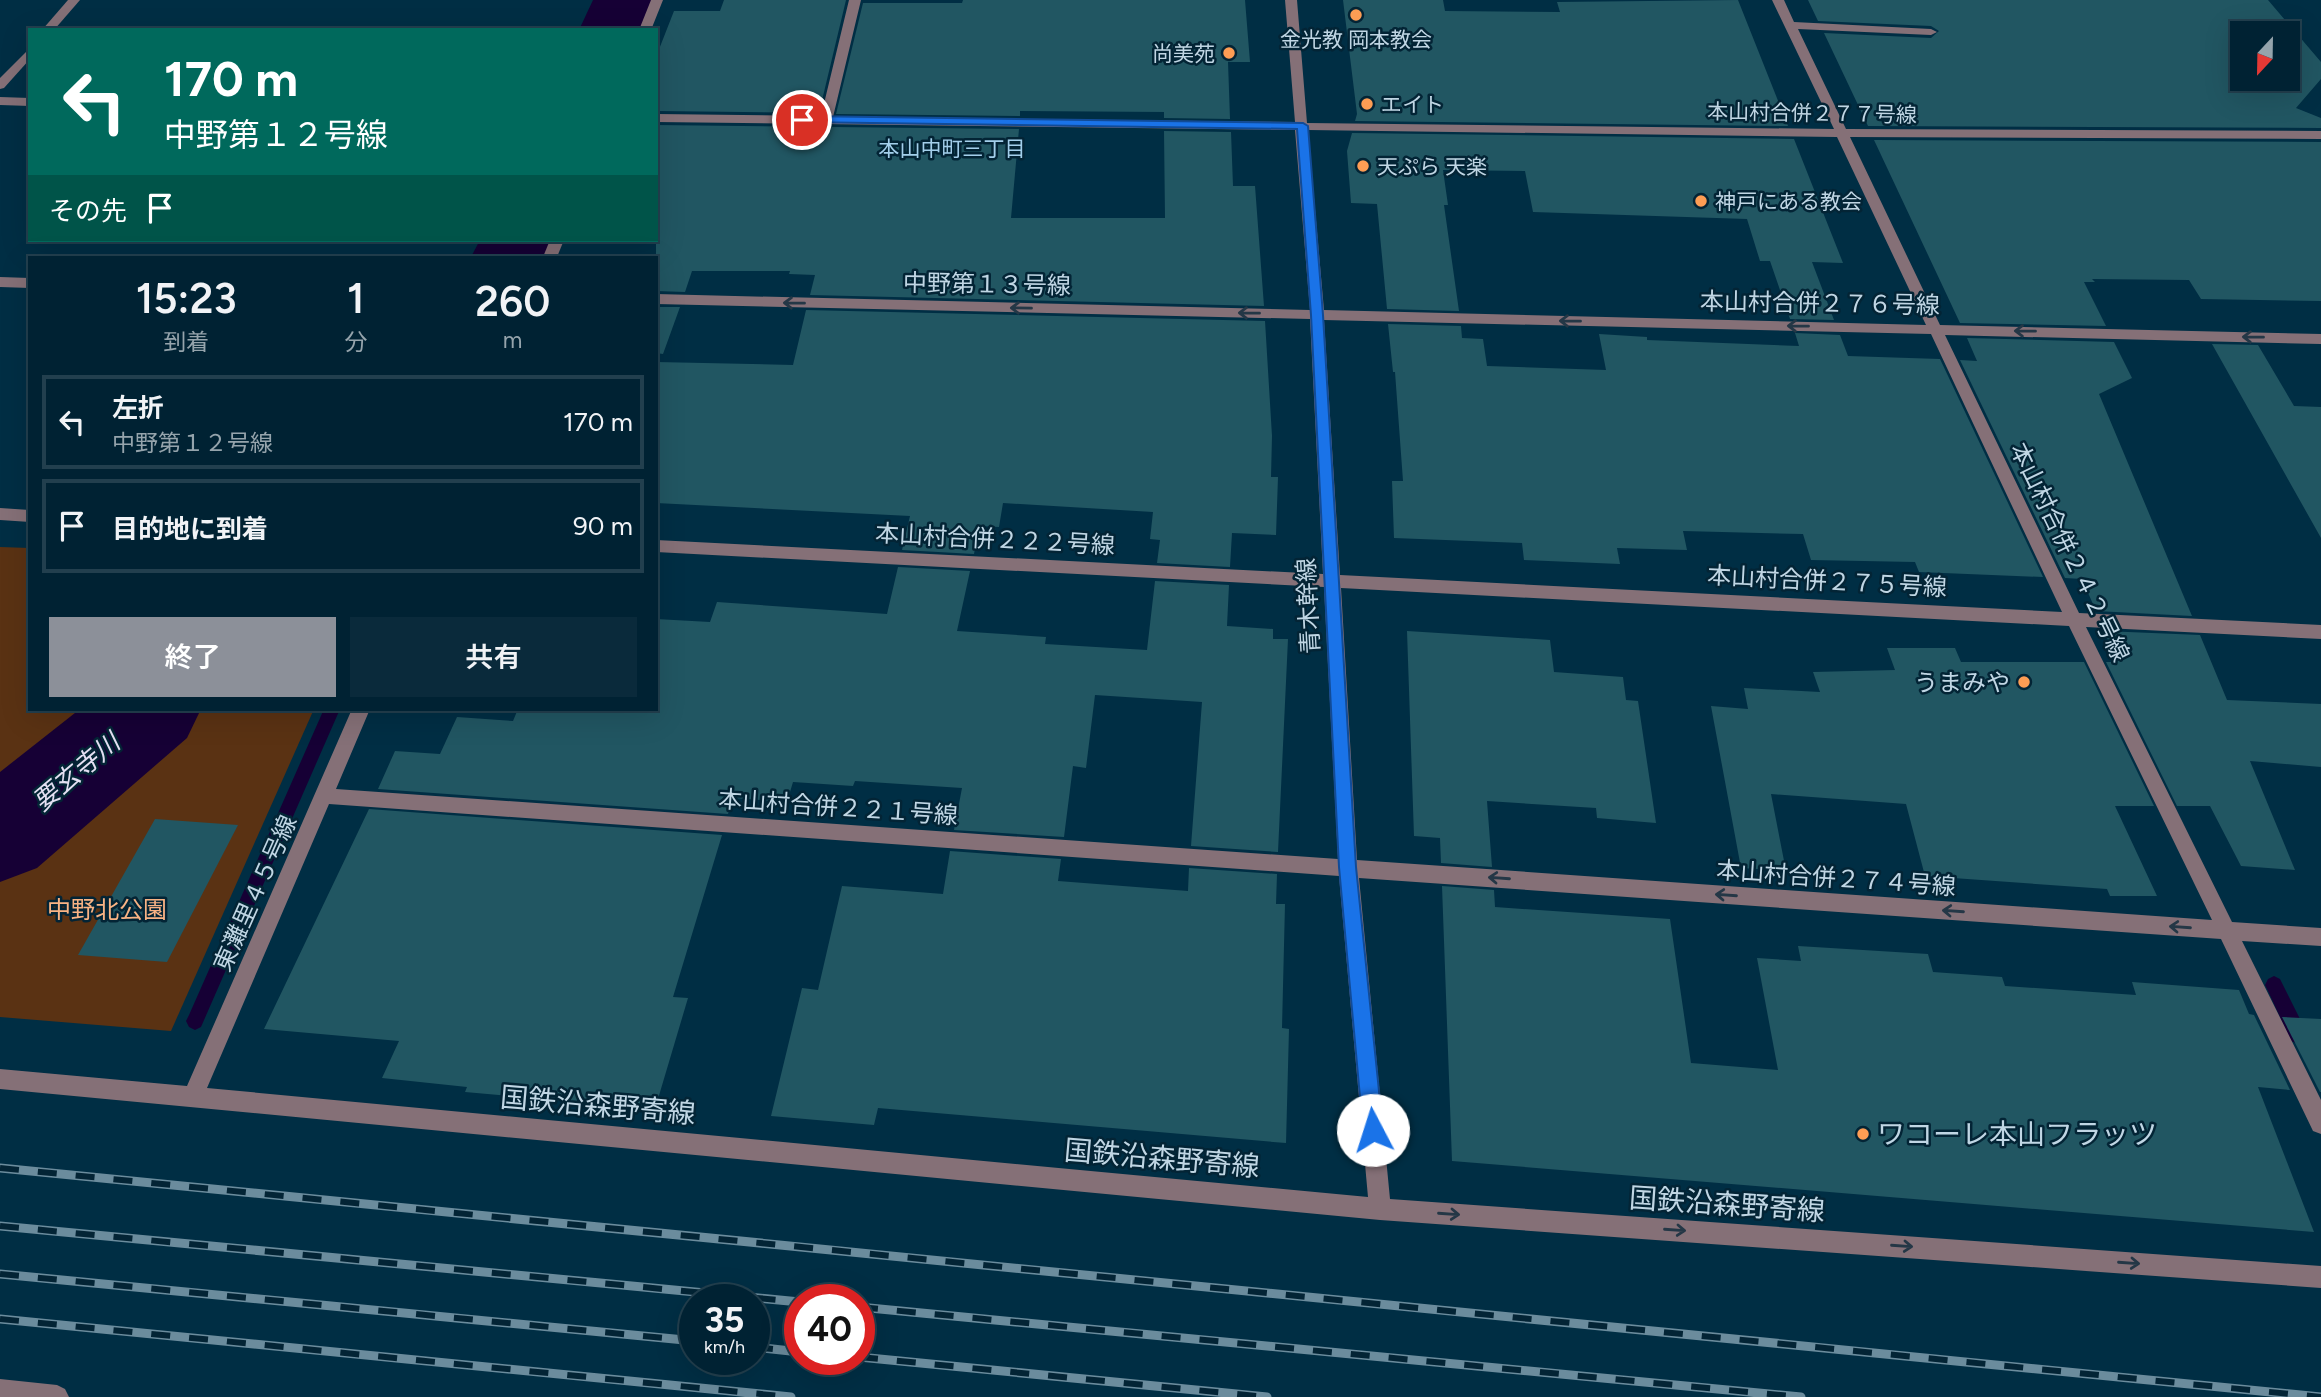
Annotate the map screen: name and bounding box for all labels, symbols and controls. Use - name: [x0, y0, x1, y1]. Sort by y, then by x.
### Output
- marker: 金光教 岡本教会: [1348, 7, 1364, 23]
- north arrow: [2230, 21, 2300, 91]
- map controls: [2230, 21, 2300, 91]
- place label: 金光教 岡本教会: [1280, 27, 1432, 52]
- place label: 尚美苑: [1152, 41, 1215, 66]
- marker: 尚美苑: [1221, 45, 1237, 61]
- text: 170 m: [164, 49, 298, 108]
- icon: left: [49, 56, 140, 147]
- pin: [772, 90, 832, 150]
- place label: エイト: [1381, 92, 1444, 117]
- marker: エイト: [1359, 96, 1375, 112]
- street label: 本山村合併２７７号線: [1707, 99, 1917, 127]
- icon: arrive: [783, 101, 821, 139]
- text: 中野第１２号線: [164, 116, 388, 154]
- district label: 本山中町三丁目: [879, 136, 1026, 161]
- place label: 天ぷら 天楽: [1377, 154, 1487, 179]
- marker: 天ぷら 天楽: [1355, 158, 1371, 174]
- icon: arrive: [141, 189, 179, 227]
- place label: 神戸にある教会: [1715, 189, 1862, 214]
- marker: 神戸にある教会: [1693, 193, 1709, 209]
- text: その先: [49, 195, 127, 227]
- street label: 中野第１３号線: [903, 268, 1071, 300]
- text: 15:23: [136, 273, 237, 324]
- text: 1: [347, 273, 365, 324]
- text: 260: [475, 276, 550, 327]
- street label: 本山村合併２７６号線: [1700, 286, 1940, 320]
- one-way arrow: [783, 296, 806, 309]
- one-way arrow: [1010, 301, 1033, 315]
- one-way arrow: [1238, 307, 1261, 320]
- one-way arrow: [1559, 314, 1582, 327]
- one-way arrow: [1787, 319, 1810, 332]
- one-way arrow: [2014, 324, 2037, 338]
- text: m: [503, 326, 522, 354]
- text: 到着: [163, 328, 209, 356]
- text: 分: [344, 328, 367, 356]
- one-way arrow: [2242, 330, 2265, 344]
- text: 左折: [112, 392, 164, 424]
- icon: left: [53, 403, 91, 441]
- text: 170 m: [563, 406, 633, 438]
- text: 中野第１２号線: [112, 429, 273, 457]
- street label: 本山村合併２４２号線: [2004, 438, 2136, 666]
- icon: arrive: [53, 507, 91, 545]
- text: 90 m: [573, 510, 633, 542]
- text: 目的地に到着: [112, 513, 268, 545]
- street label: 本山村合併２２２号線: [874, 518, 1116, 560]
- street label: 青木幹線: [1291, 557, 1325, 655]
- street label: 本山村合併２７５号線: [1706, 560, 1948, 602]
- button: 終了: [49, 617, 336, 697]
- button: 共有: [350, 617, 637, 697]
- place label: うまみや: [1914, 668, 2010, 697]
- marker: うまみや: [2016, 674, 2032, 690]
- water label: 要玄寺川: [26, 724, 128, 818]
- street label: 本山村合併２２１号線: [717, 784, 959, 830]
- street label: 東灘里４５号線: [208, 810, 302, 976]
- street label: 本山村合併２７４号線: [1715, 855, 1957, 901]
- one-way arrow: [1488, 871, 1511, 884]
- one-way arrow: [1715, 888, 1738, 901]
- park label: 中野北公園: [47, 895, 167, 924]
- one-way arrow: [1942, 904, 1964, 917]
- one-way arrow: [2169, 920, 2191, 933]
- street label: 国鉄沿森野寄線: [499, 1080, 697, 1130]
- position arrow: [1336, 1093, 1410, 1167]
- place label: ワコーレ本山フラッツ: [1877, 1117, 2157, 1151]
- marker: ワコーレ本山フラッツ: [1855, 1126, 1871, 1142]
- street label: 国鉄沿森野寄線: [1063, 1133, 1261, 1183]
- street label: 国鉄沿森野寄線: [1628, 1180, 1826, 1228]
- one-way arrow: [1437, 1207, 1460, 1220]
- one-way arrow: [1664, 1224, 1686, 1237]
- one-way arrow: [1891, 1240, 1913, 1253]
- one-way arrow: [2117, 1257, 2140, 1270]
- speed limit sign: 40: [784, 1284, 875, 1375]
- text: 35: [705, 1299, 744, 1341]
- text: km/h: [704, 1336, 745, 1358]

